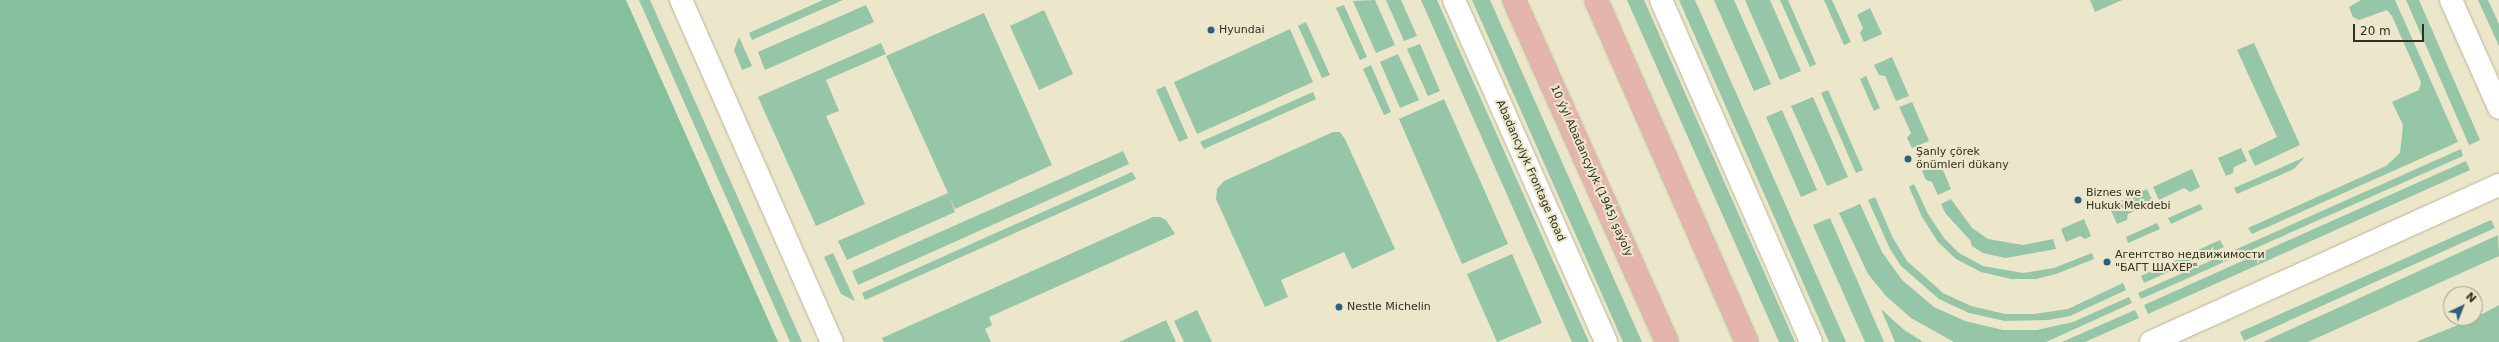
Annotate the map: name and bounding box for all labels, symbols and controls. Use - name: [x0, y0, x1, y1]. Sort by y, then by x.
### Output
- scale bar: [2355, 16, 2426, 42]
- place label: Hyundai: [1219, 23, 1265, 37]
- text: 20 m: [2360, 24, 2391, 38]
- marker: Hyundai: [1206, 25, 1216, 35]
- street label: 10 ýyl Abadançylyk (1945) şaýoly: [1547, 83, 1635, 259]
- street label: Abadancylyk Frontage Road: [1493, 98, 1567, 244]
- place label: Şanly çörek önümleri dükany: [1916, 146, 2009, 172]
- marker: Şanly çörek önümleri dükany: [1903, 154, 1913, 164]
- place label: Biznes we Hukuk Mekdebi: [2086, 187, 2171, 213]
- marker: Biznes we Hukuk Mekdebi: [2073, 195, 2083, 205]
- place label: Агентство недвижимости "БАГТ ШАХЕР": [2115, 249, 2265, 275]
- marker: Агентство недвижимости "БАГТ ШАХЕР": [2102, 257, 2112, 267]
- north arrow: [2443, 286, 2483, 326]
- text: N: [2463, 290, 2479, 305]
- place label: Nestle Michelin: [1347, 300, 1431, 314]
- marker: Nestle Michelin: [1334, 302, 1344, 312]

